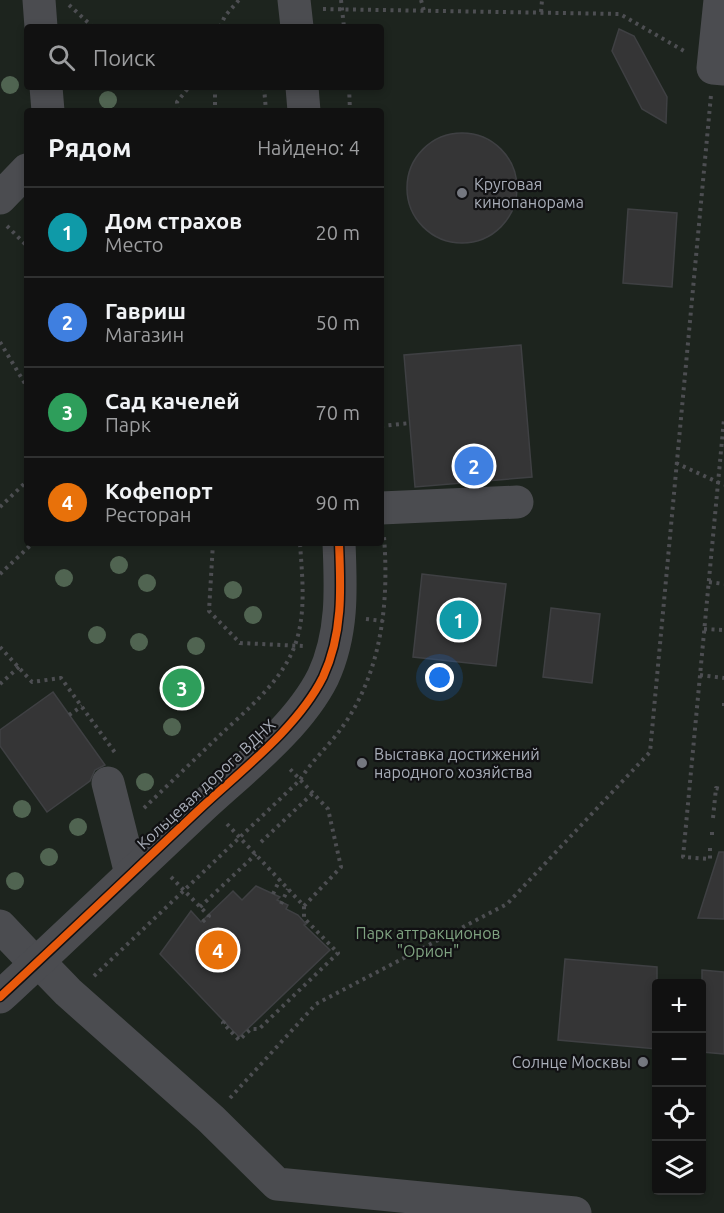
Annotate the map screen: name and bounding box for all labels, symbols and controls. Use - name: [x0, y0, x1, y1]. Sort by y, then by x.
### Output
- search box: [24, 24, 384, 90]
- icon: search: [45, 41, 78, 74]
- text: Поиск: [93, 45, 156, 70]
- text: Рядом: [48, 133, 132, 162]
- text: Найдено: 4: [257, 136, 360, 159]
- place label: Круговая кинопанорама: [474, 175, 584, 211]
- marker: Круговая кинопанорама: [455, 186, 469, 200]
- text: Дом страхов: [105, 208, 242, 233]
- text: 1: [62, 221, 73, 244]
- text: 20 m: [316, 221, 360, 244]
- text: Место: [105, 233, 164, 256]
- text: Гавриш: [105, 298, 186, 323]
- text: 2: [62, 311, 73, 334]
- text: 50 m: [316, 311, 360, 334]
- text: Магазин: [105, 323, 184, 346]
- text: Сад качелей: [105, 388, 240, 413]
- text: 3: [62, 401, 73, 424]
- text: 70 m: [316, 401, 360, 424]
- text: Парк: [105, 413, 151, 436]
- pin: 2: [454, 444, 494, 488]
- text: Кофепорт: [105, 478, 213, 503]
- text: 4: [62, 491, 73, 514]
- text: 90 m: [316, 491, 360, 514]
- text: Ресторан: [105, 503, 191, 526]
- pin: 1: [440, 598, 478, 642]
- your location: [425, 663, 454, 692]
- pin: 3: [162, 666, 201, 710]
- street label: Кольцевая дорога ВДНХ: [133, 715, 279, 853]
- place label: Выставка достижений народного хозяйства: [374, 745, 540, 781]
- marker: Выставка достижений народного хозяйства: [355, 756, 369, 770]
- park label: Парк аттракционов "Орион": [356, 924, 500, 960]
- pin: 4: [198, 928, 238, 972]
- map controls: [652, 979, 706, 1195]
- button: +: [652, 979, 706, 1033]
- button: −: [652, 1033, 706, 1087]
- place label: Солнце Москвы: [512, 1053, 631, 1071]
- marker: Солнце Москвы: [636, 1055, 650, 1069]
- button: locate: [652, 1087, 706, 1141]
- button: layers: [652, 1141, 706, 1195]

